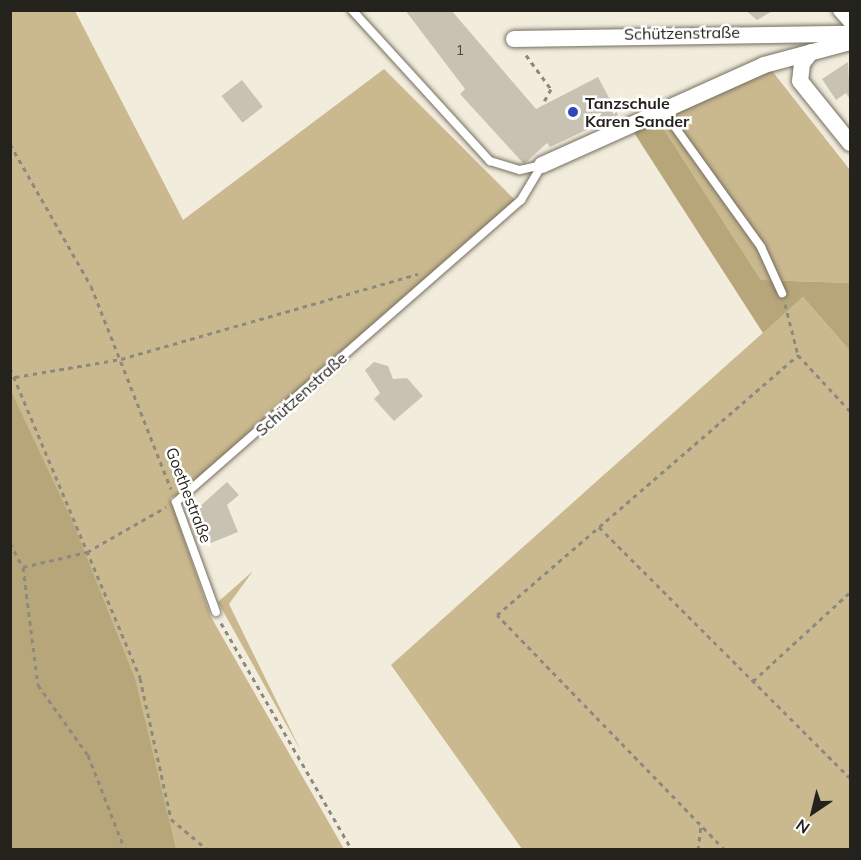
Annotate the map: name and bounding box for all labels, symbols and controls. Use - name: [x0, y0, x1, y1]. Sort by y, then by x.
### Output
- street label: Schützenstraße: [624, 22, 740, 44]
- house number: 1: [456, 42, 464, 58]
- place label: Tanzschule Karen Sander: [585, 93, 689, 131]
- marker: Tanzschule Karen Sander: [566, 105, 580, 119]
- street label: Schützenstraße: [251, 348, 351, 440]
- street label: Goethestraße: [162, 444, 216, 546]
- north arrow: [783, 782, 843, 842]
- text: N: [792, 815, 813, 838]

